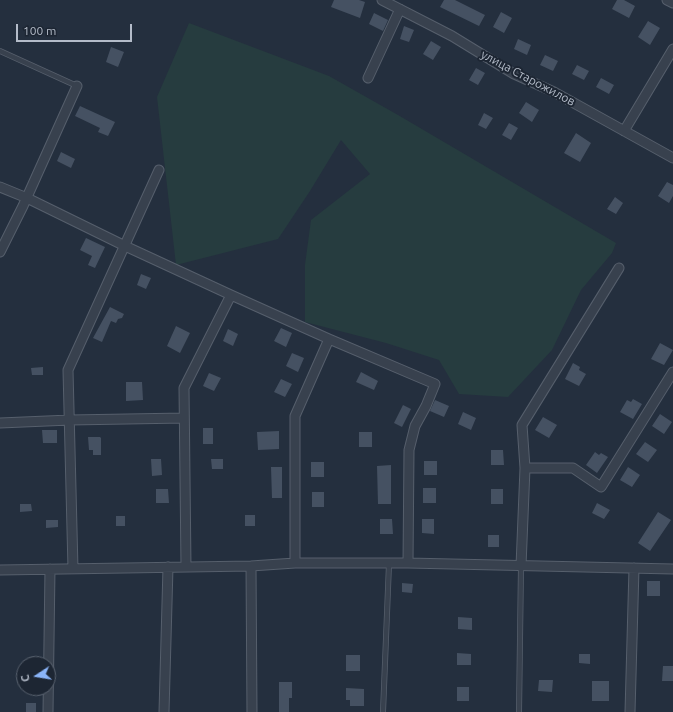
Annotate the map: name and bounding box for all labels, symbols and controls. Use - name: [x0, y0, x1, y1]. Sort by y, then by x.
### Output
- scale bar: [18, 16, 134, 42]
- text: 100 m: [23, 24, 56, 37]
- street label: улица Старожилов: [478, 47, 578, 109]
- north arrow: [16, 656, 56, 696]
- text: С: [19, 674, 32, 683]

